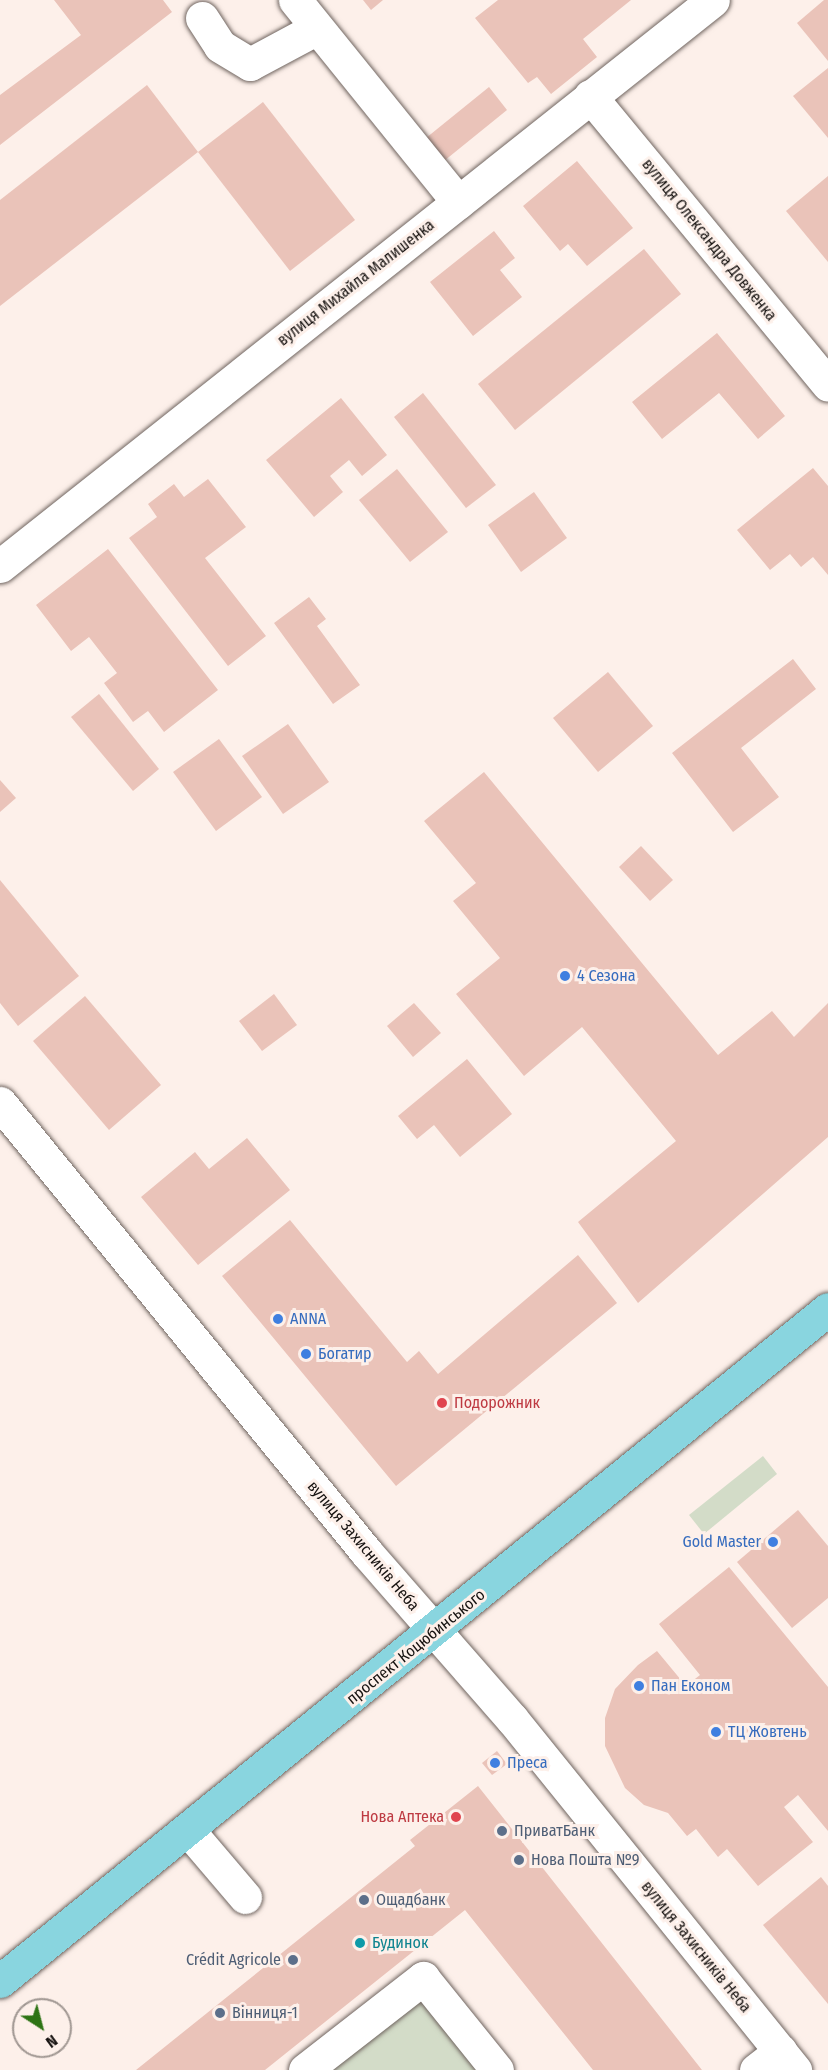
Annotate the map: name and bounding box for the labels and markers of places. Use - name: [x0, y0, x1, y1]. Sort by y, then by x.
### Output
- place label: 4 Сезона: [577, 966, 636, 986]
- marker: 4 Сезона: [558, 969, 572, 983]
- place label: ANNA: [290, 1309, 326, 1329]
- marker: ANNA: [271, 1312, 285, 1326]
- place label: Богатир: [318, 1344, 372, 1364]
- marker: Богатир: [299, 1347, 313, 1361]
- place label: Подорожник: [454, 1393, 540, 1413]
- marker: Подорожник: [435, 1396, 449, 1410]
- place label: Gold Master: [683, 1532, 761, 1552]
- marker: Gold Master: [766, 1535, 780, 1549]
- place label: Пан Економ: [651, 1676, 731, 1696]
- marker: Пан Економ: [632, 1679, 646, 1693]
- place label: ТЦ Жовтень: [728, 1722, 807, 1742]
- marker: ТЦ Жовтень: [709, 1725, 723, 1739]
- place label: Преса: [507, 1753, 548, 1773]
- marker: Преса: [488, 1756, 502, 1770]
- place label: Нова Аптека: [360, 1807, 444, 1827]
- marker: Нова Аптека: [449, 1810, 463, 1824]
- place label: ПриватБанк: [514, 1821, 595, 1841]
- marker: ПриватБанк: [495, 1824, 509, 1838]
- place label: Нова Пошта №9: [531, 1850, 640, 1870]
- marker: Нова Пошта №9: [512, 1853, 526, 1867]
- place label: Ощадбанк: [376, 1890, 446, 1910]
- marker: Ощадбанк: [357, 1893, 371, 1907]
- place label: Будинок: [372, 1933, 428, 1953]
- marker: Будинок: [353, 1936, 367, 1950]
- place label: Crédit Agricole: [186, 1950, 281, 1970]
- marker: Crédit Agricole: [286, 1953, 300, 1967]
- place label: Вінниця-1: [232, 2003, 298, 2023]
- marker: Вінниця-1: [213, 2006, 227, 2020]

